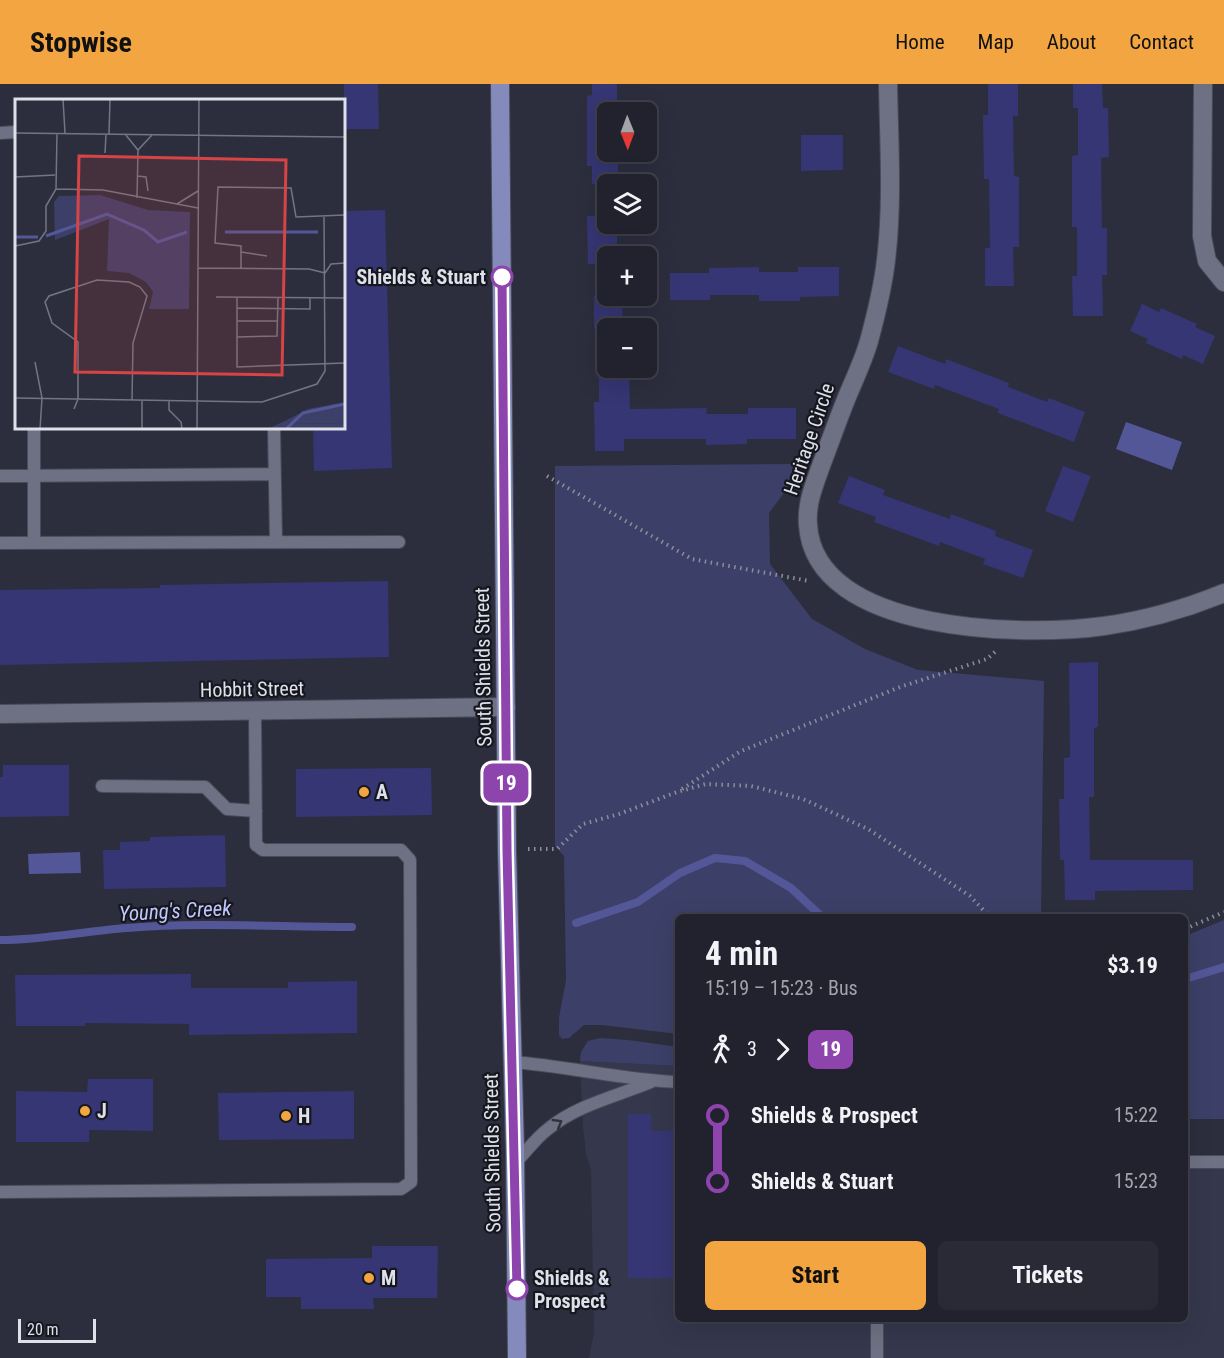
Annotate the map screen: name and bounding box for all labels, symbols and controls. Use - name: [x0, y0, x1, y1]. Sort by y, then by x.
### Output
- text: Stopwise: [30, 26, 132, 59]
- text: Home: [895, 30, 945, 54]
- text: Map: [978, 30, 1014, 54]
- text: About: [1047, 30, 1096, 54]
- text: Contact: [1129, 30, 1194, 54]
- inset map: [15, 99, 345, 429]
- north arrow: [597, 102, 657, 162]
- map controls: [597, 102, 657, 378]
- button: layers: [597, 174, 657, 234]
- button: +: [597, 246, 657, 306]
- place label: Shields & Stuart: [357, 265, 486, 289]
- marker: Shields & Stuart: [491, 266, 513, 288]
- button: −: [597, 318, 657, 378]
- street label: Heritage Circle: [779, 380, 839, 498]
- street label: South Shields Street: [470, 587, 496, 747]
- street label: Hobbit Street: [200, 676, 304, 702]
- line badge: 19: [479, 764, 533, 802]
- text: 19: [495, 771, 517, 795]
- place label: A: [376, 780, 388, 804]
- marker: A: [357, 785, 371, 799]
- water label: Young's Creek: [118, 896, 233, 926]
- text: 4 min: [705, 934, 778, 973]
- text: $3.19: [1107, 953, 1158, 978]
- text: 15:19 – 15:23 · Bus: [705, 976, 858, 1000]
- icon: walk: [705, 1033, 738, 1066]
- icon: forward: [766, 1033, 799, 1066]
- text: 3: [747, 1037, 757, 1061]
- text: 19: [820, 1037, 841, 1061]
- street label: South Shields Street: [479, 1073, 505, 1233]
- place label: J: [97, 1099, 107, 1123]
- text: Shields & Prospect: [751, 1103, 918, 1128]
- text: 15:22: [1114, 1103, 1158, 1127]
- marker: J: [78, 1104, 92, 1118]
- place label: H: [298, 1104, 310, 1128]
- marker: H: [279, 1109, 293, 1123]
- one-way arrow: [552, 1118, 562, 1130]
- text: Shields & Stuart: [751, 1169, 893, 1194]
- text: 15:23: [1114, 1169, 1158, 1193]
- button: Start: [705, 1241, 926, 1310]
- button: Tickets: [938, 1241, 1158, 1310]
- place label: M: [381, 1266, 396, 1290]
- place label: Shields & Prospect: [534, 1266, 610, 1313]
- marker: M: [362, 1271, 376, 1285]
- marker: Shields & Prospect: [506, 1278, 528, 1300]
- scale bar: [18, 1316, 96, 1344]
- text: 20 m: [27, 1320, 59, 1339]

